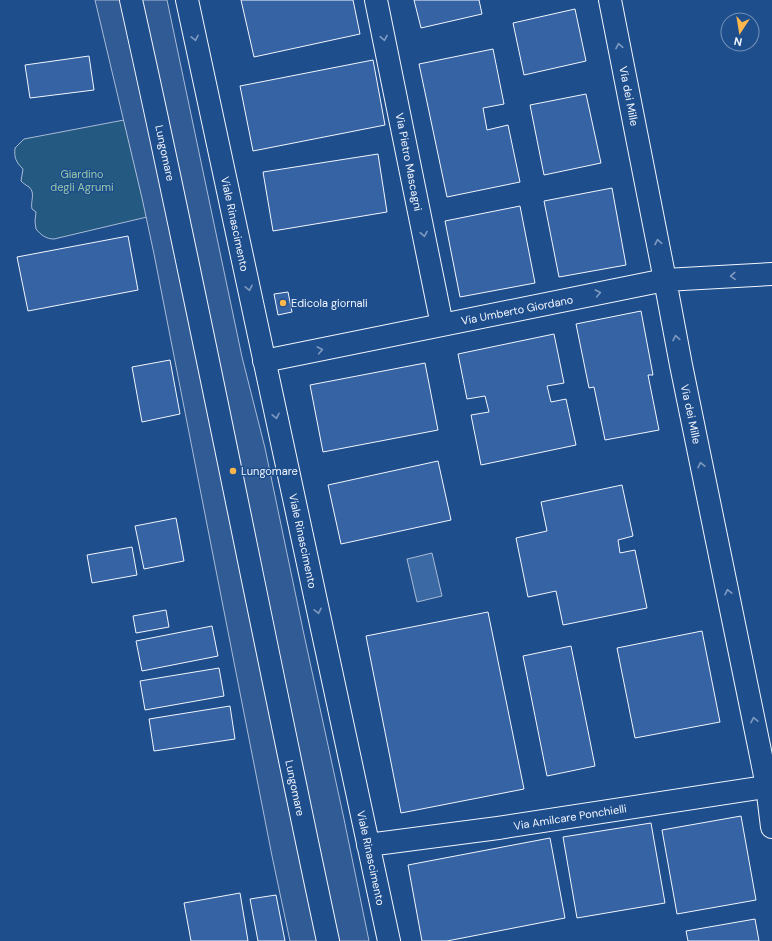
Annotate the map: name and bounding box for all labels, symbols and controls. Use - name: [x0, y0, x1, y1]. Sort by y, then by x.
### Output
- north arrow: [720, 12, 760, 52]
- text: N: [733, 34, 743, 49]
- one-way arrow: [191, 35, 199, 41]
- one-way arrow: [379, 35, 388, 41]
- one-way arrow: [615, 43, 623, 49]
- street label: Via dei Mille: [616, 65, 642, 127]
- street label: Via Pietro Mascagni: [393, 112, 425, 212]
- street label: Lungomare: [152, 124, 178, 182]
- park label: Giardino degli Agrumi: [50, 167, 114, 194]
- street label: Viale Rinascimento: [218, 175, 252, 273]
- one-way arrow: [419, 231, 427, 237]
- one-way arrow: [654, 239, 662, 245]
- one-way arrow: [730, 272, 736, 281]
- one-way arrow: [244, 285, 252, 292]
- one-way arrow: [595, 290, 601, 298]
- street label: Via Umberto Giordano: [460, 292, 574, 328]
- place label: Edicola giornali: [291, 296, 368, 310]
- marker: Edicola giornali: [278, 298, 288, 308]
- one-way arrow: [672, 335, 681, 341]
- one-way arrow: [317, 346, 323, 354]
- street label: Via dei Mille: [678, 383, 704, 445]
- one-way arrow: [271, 412, 279, 419]
- one-way arrow: [698, 462, 706, 468]
- place label: Lungomare: [241, 464, 298, 478]
- marker: Lungomare: [228, 466, 238, 476]
- street label: Viale Rinascimento: [286, 492, 320, 590]
- one-way arrow: [724, 589, 732, 596]
- one-way arrow: [313, 608, 321, 614]
- one-way arrow: [750, 717, 759, 723]
- street label: Lungomare: [282, 759, 308, 817]
- street label: Via Amilcare Ponchielli: [512, 801, 628, 833]
- street label: Viale Rinascimento: [354, 809, 388, 907]

